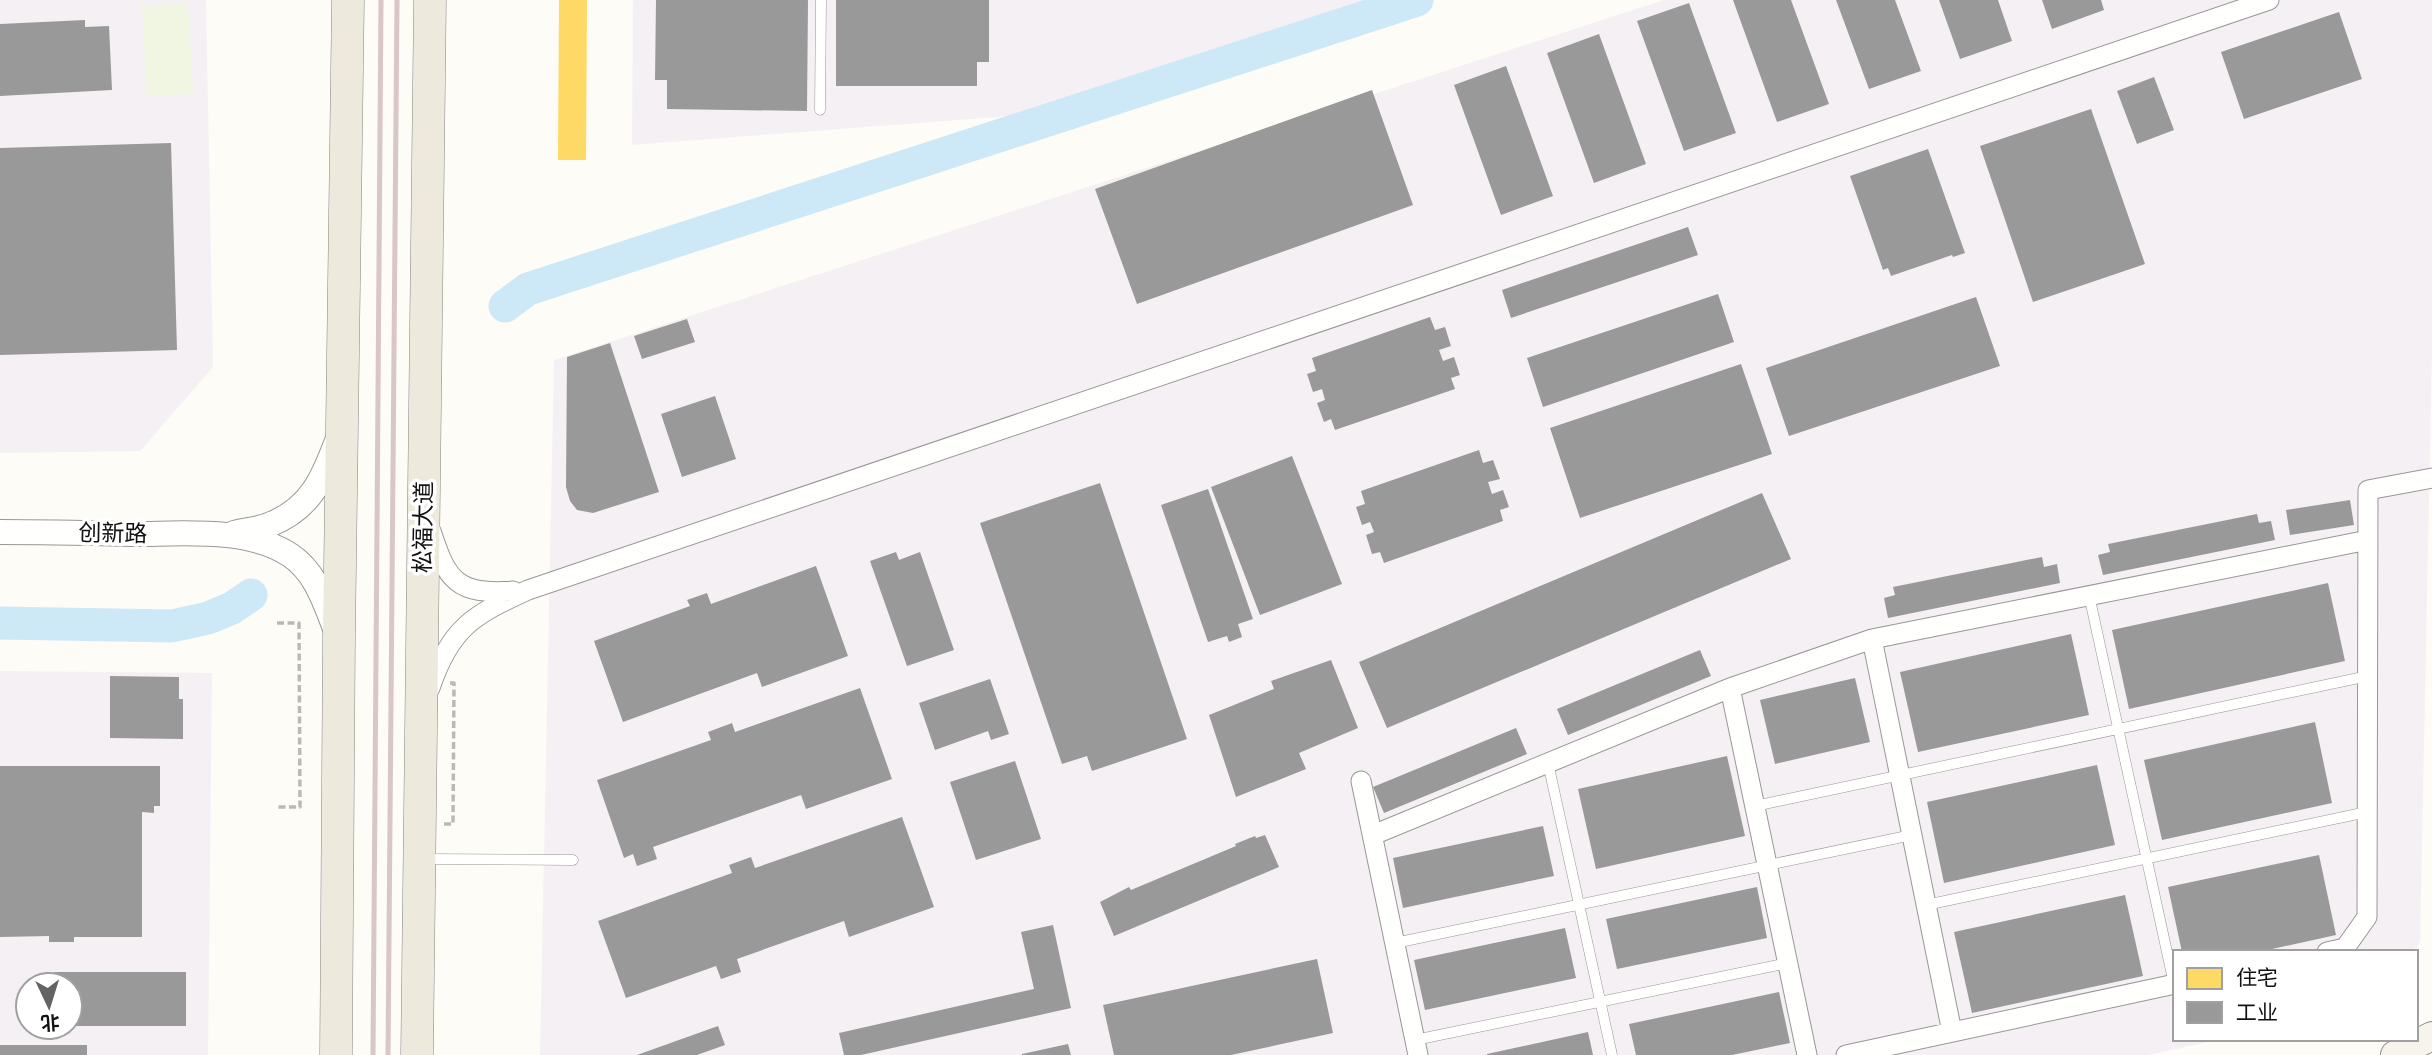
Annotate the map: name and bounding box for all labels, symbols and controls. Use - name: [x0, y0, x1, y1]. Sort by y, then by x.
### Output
- street label: 松福大道: [408, 481, 438, 573]
- street label: 创新路: [78, 518, 148, 548]
- legend: [2173, 950, 2418, 1041]
- text: 住宅: [2236, 965, 2278, 991]
- north arrow: [14, 971, 84, 1041]
- text: 工业: [2236, 1000, 2278, 1026]
- text: 北: [40, 1010, 60, 1035]

